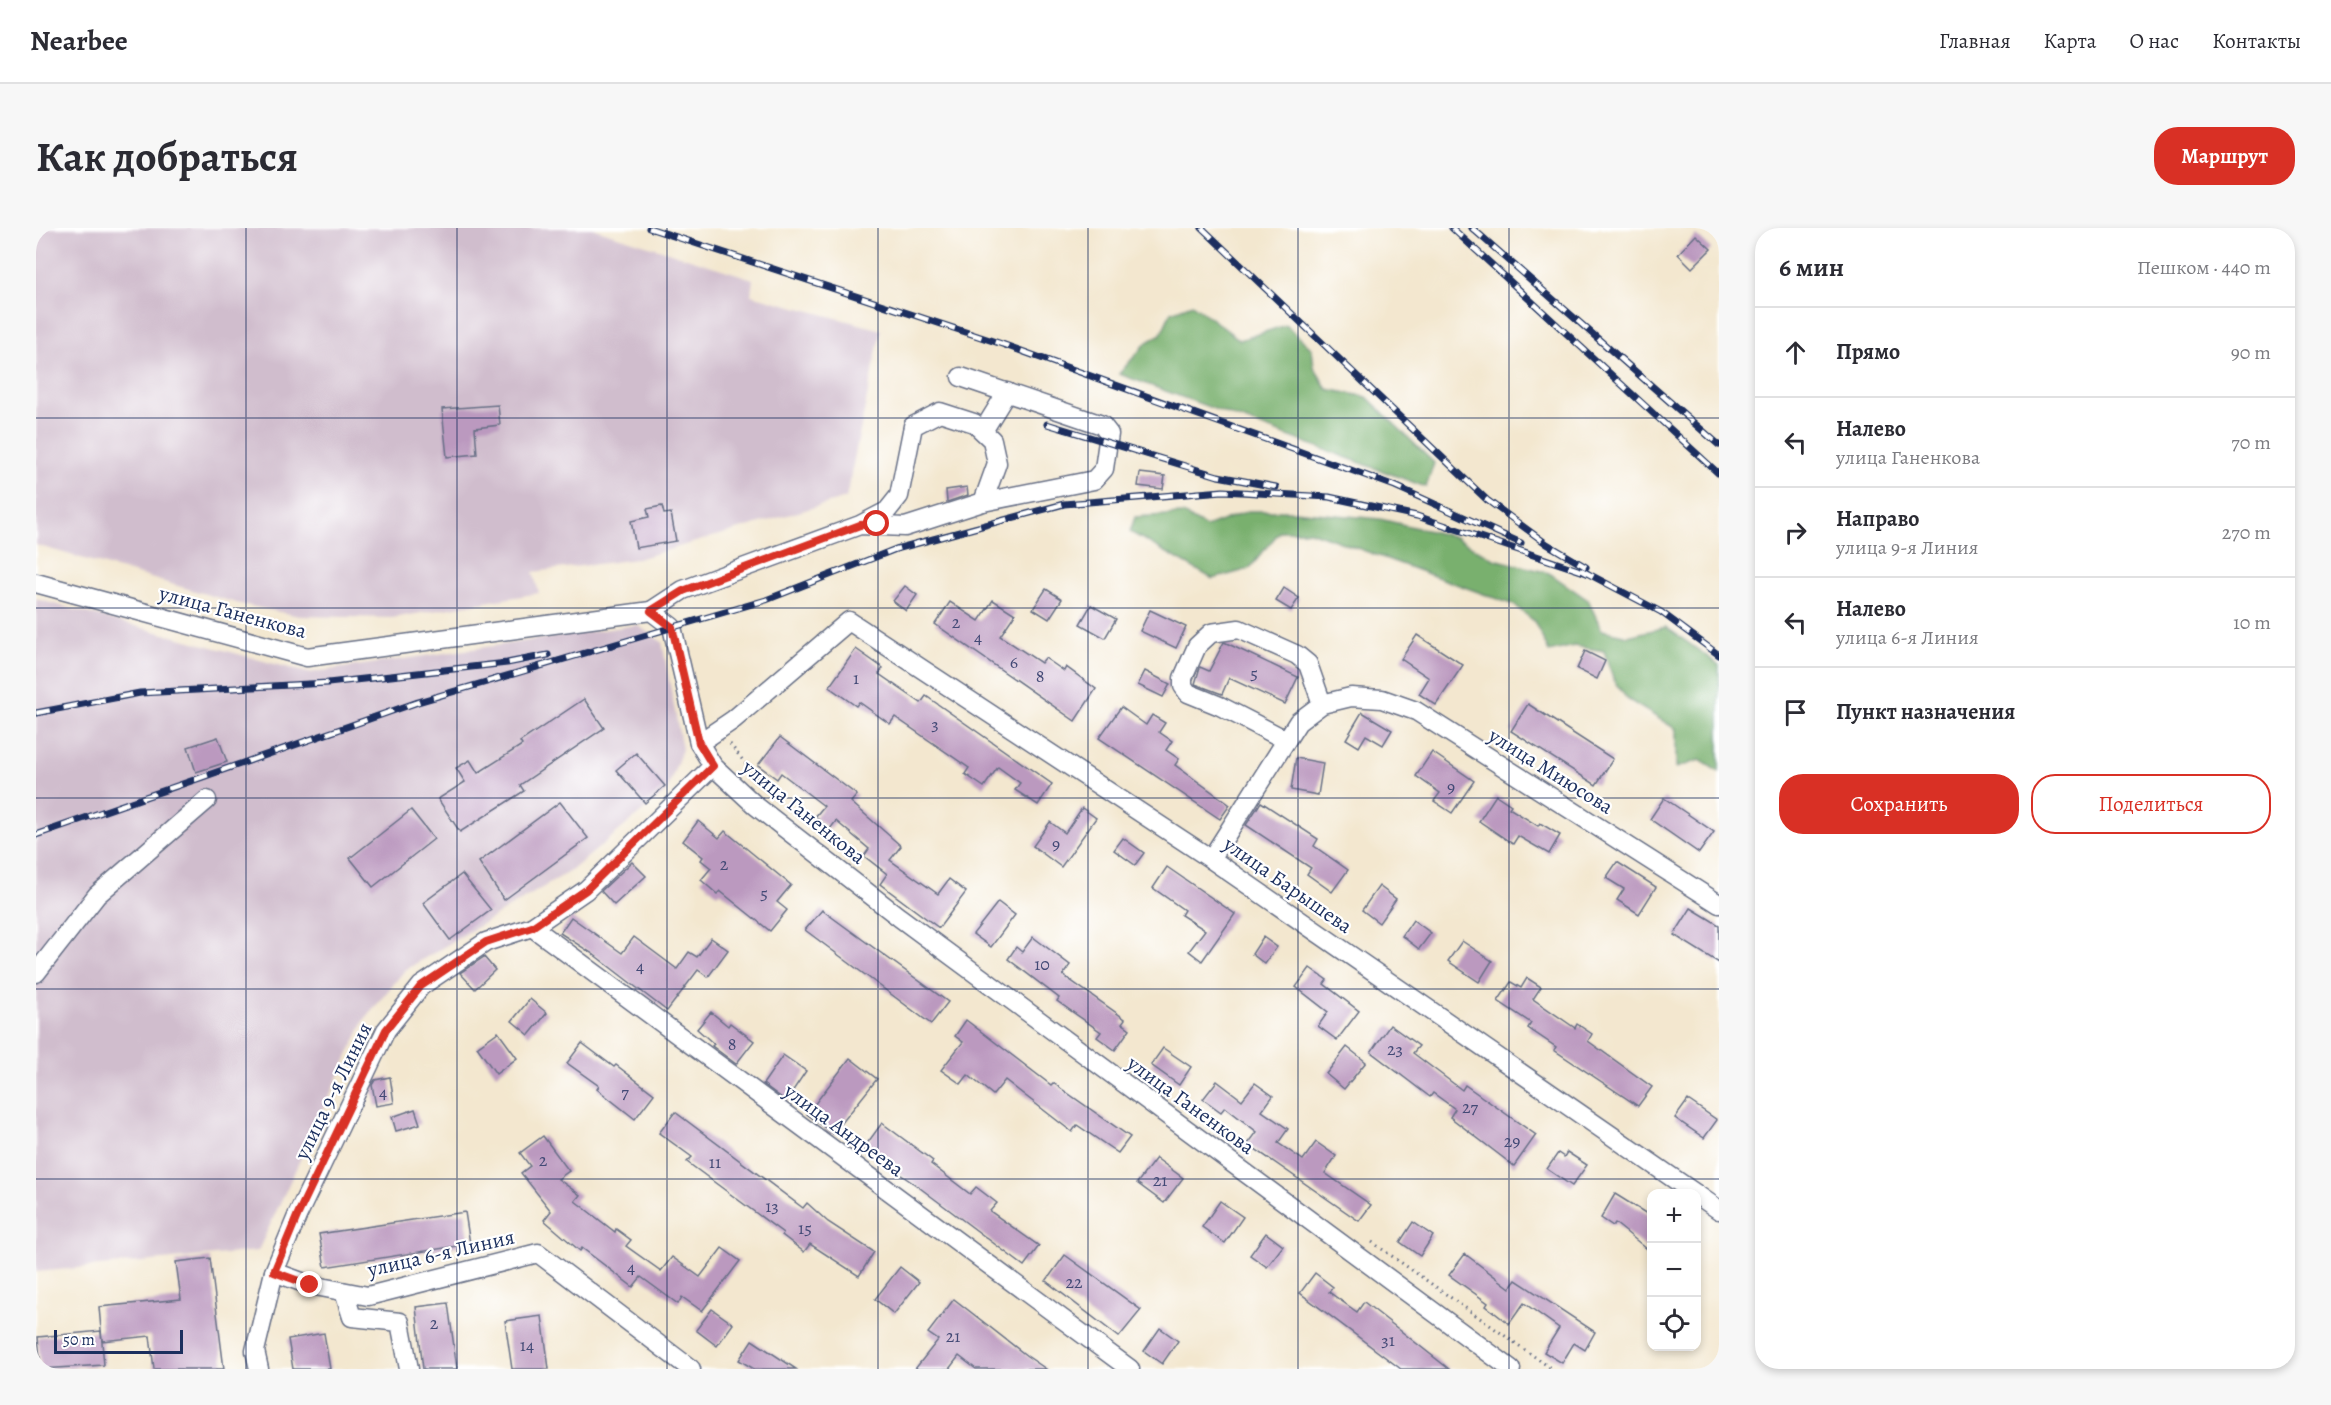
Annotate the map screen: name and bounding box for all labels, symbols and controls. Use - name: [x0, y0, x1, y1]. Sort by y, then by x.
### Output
- text: Nearbee: [30, 22, 128, 60]
- text: Главная: [1939, 27, 2011, 55]
- text: Карта: [2044, 27, 2096, 55]
- text: О нас: [2129, 27, 2179, 55]
- text: Контакты: [2212, 27, 2301, 55]
- button: Маршрут: [2154, 127, 2295, 185]
- text: Как добраться: [36, 128, 298, 185]
- text: 6 мин: [1779, 250, 1844, 285]
- text: Пешком · 440 m: [2137, 254, 2271, 281]
- icon: ahead: [1779, 336, 1812, 369]
- text: Прямо: [1836, 337, 1900, 367]
- text: 90 m: [2231, 339, 2271, 366]
- text: Налево: [1836, 414, 1906, 444]
- icon: left: [1779, 426, 1812, 459]
- text: 70 m: [2231, 429, 2271, 456]
- text: улица Ганенкова: [1836, 444, 1980, 471]
- text: Направо: [1836, 504, 1919, 534]
- route start: [863, 510, 889, 536]
- icon: right: [1779, 516, 1812, 549]
- text: 270 m: [2222, 519, 2271, 546]
- text: улица 9-я Линия: [1836, 534, 1979, 561]
- street label: улица Ганенкова: [155, 579, 310, 645]
- text: Налево: [1836, 594, 1906, 624]
- icon: left: [1779, 606, 1812, 639]
- text: 10 m: [2233, 609, 2271, 636]
- house number: 2: [952, 610, 961, 634]
- text: улица 6-я Линия: [1836, 624, 1979, 651]
- house number: 4: [974, 625, 982, 649]
- house number: 6: [1010, 650, 1018, 674]
- house number: 5: [1250, 661, 1258, 685]
- house number: 8: [1036, 664, 1044, 688]
- house number: 1: [853, 666, 859, 690]
- icon: arrive: [1779, 696, 1812, 729]
- text: Пункт назначения: [1836, 697, 2015, 727]
- house number: 3: [931, 712, 939, 736]
- street label: улица Миюсова: [1482, 721, 1619, 821]
- street label: улица Ганенкова: [736, 753, 872, 871]
- button: Сохранить: [1779, 774, 2019, 834]
- button: Поделиться: [2031, 774, 2271, 834]
- house number: 9: [1447, 775, 1455, 799]
- street label: улица Барышева: [1217, 830, 1358, 940]
- house number: 9: [1052, 832, 1060, 856]
- house number: 2: [720, 852, 729, 876]
- house number: 5: [760, 881, 768, 905]
- house number: 10: [1034, 952, 1050, 976]
- house number: 4: [636, 954, 644, 978]
- street label: улица 9-я Линия: [287, 1018, 378, 1165]
- house number: 8: [728, 1032, 736, 1056]
- house number: 23: [1387, 1037, 1403, 1061]
- street label: улица Ганенкова: [1121, 1049, 1261, 1161]
- street label: улица Андреева: [778, 1076, 910, 1183]
- house number: 4: [379, 1080, 387, 1104]
- house number: 7: [621, 1080, 629, 1104]
- house number: 27: [1462, 1095, 1478, 1119]
- house number: 29: [1504, 1129, 1520, 1153]
- house number: 2: [539, 1148, 548, 1172]
- house number: 11: [709, 1150, 721, 1174]
- house number: 21: [1153, 1168, 1167, 1192]
- map controls: [1647, 1189, 1701, 1351]
- button: +: [1647, 1189, 1701, 1243]
- house number: 13: [765, 1194, 779, 1218]
- house number: 15: [798, 1216, 812, 1240]
- street label: улица 6-я Линия: [364, 1223, 517, 1284]
- button: −: [1647, 1243, 1701, 1297]
- house number: 4: [627, 1255, 635, 1279]
- house number: 22: [1065, 1270, 1083, 1294]
- route end: [296, 1271, 322, 1297]
- button: locate: [1647, 1297, 1701, 1351]
- house number: 2: [430, 1311, 439, 1335]
- house number: 21: [946, 1324, 960, 1348]
- scale bar: [54, 1327, 183, 1354]
- house number: 31: [1381, 1328, 1395, 1352]
- text: 50 m: [63, 1329, 95, 1351]
- house number: 14: [520, 1333, 534, 1357]

